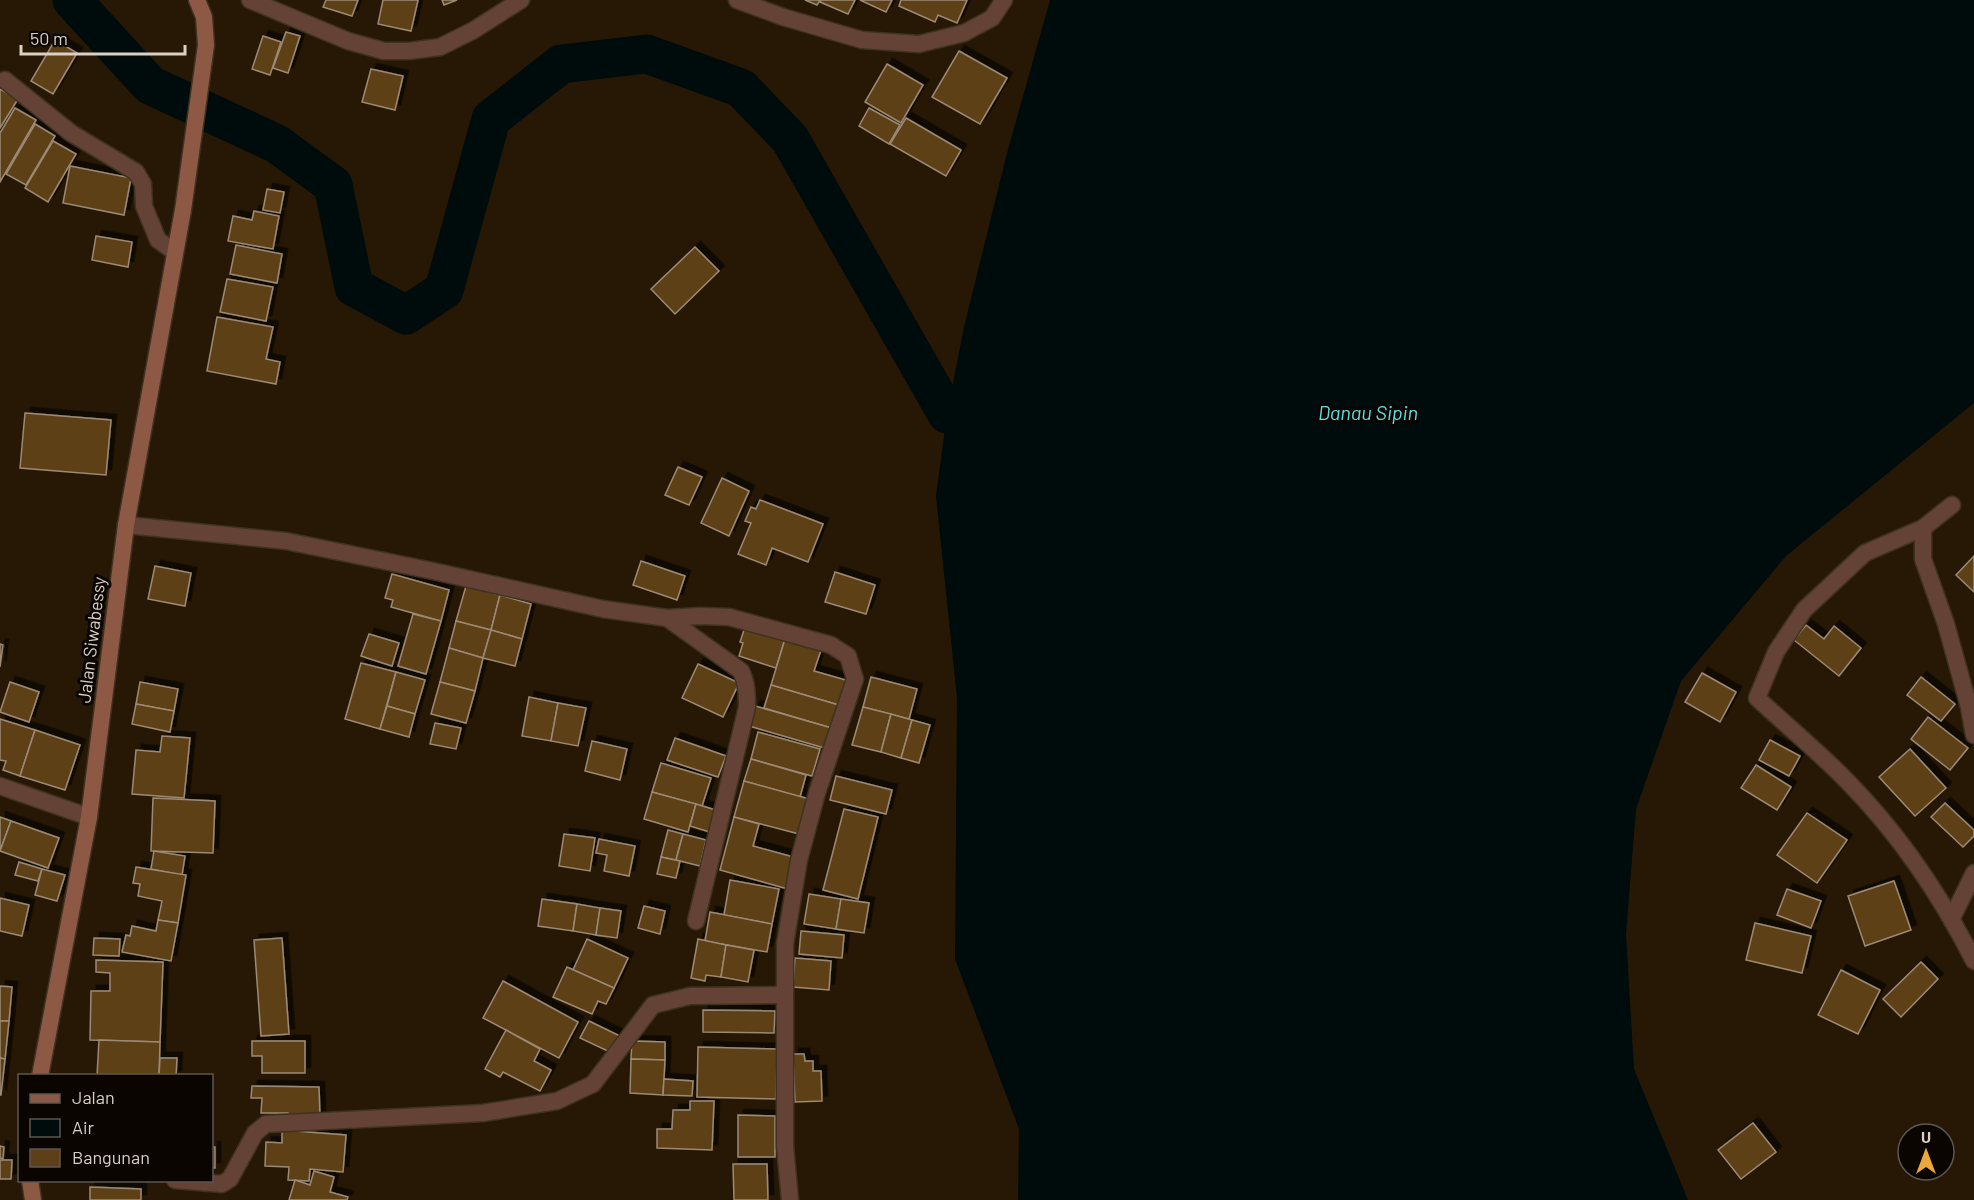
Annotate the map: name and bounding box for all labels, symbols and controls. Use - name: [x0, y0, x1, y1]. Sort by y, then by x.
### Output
- scale bar: [21, 18, 184, 56]
- text: 50 m: [30, 27, 68, 49]
- water label: Danau Sipin: [1318, 400, 1418, 424]
- street label: Jalan Siwabessy: [72, 575, 110, 704]
- legend: [18, 1074, 213, 1182]
- text: Jalan: [72, 1086, 115, 1108]
- text: Air: [72, 1116, 95, 1138]
- north arrow: [1896, 1122, 1956, 1182]
- text: U: [1921, 1127, 1931, 1146]
- text: Bangunan: [72, 1146, 150, 1168]

